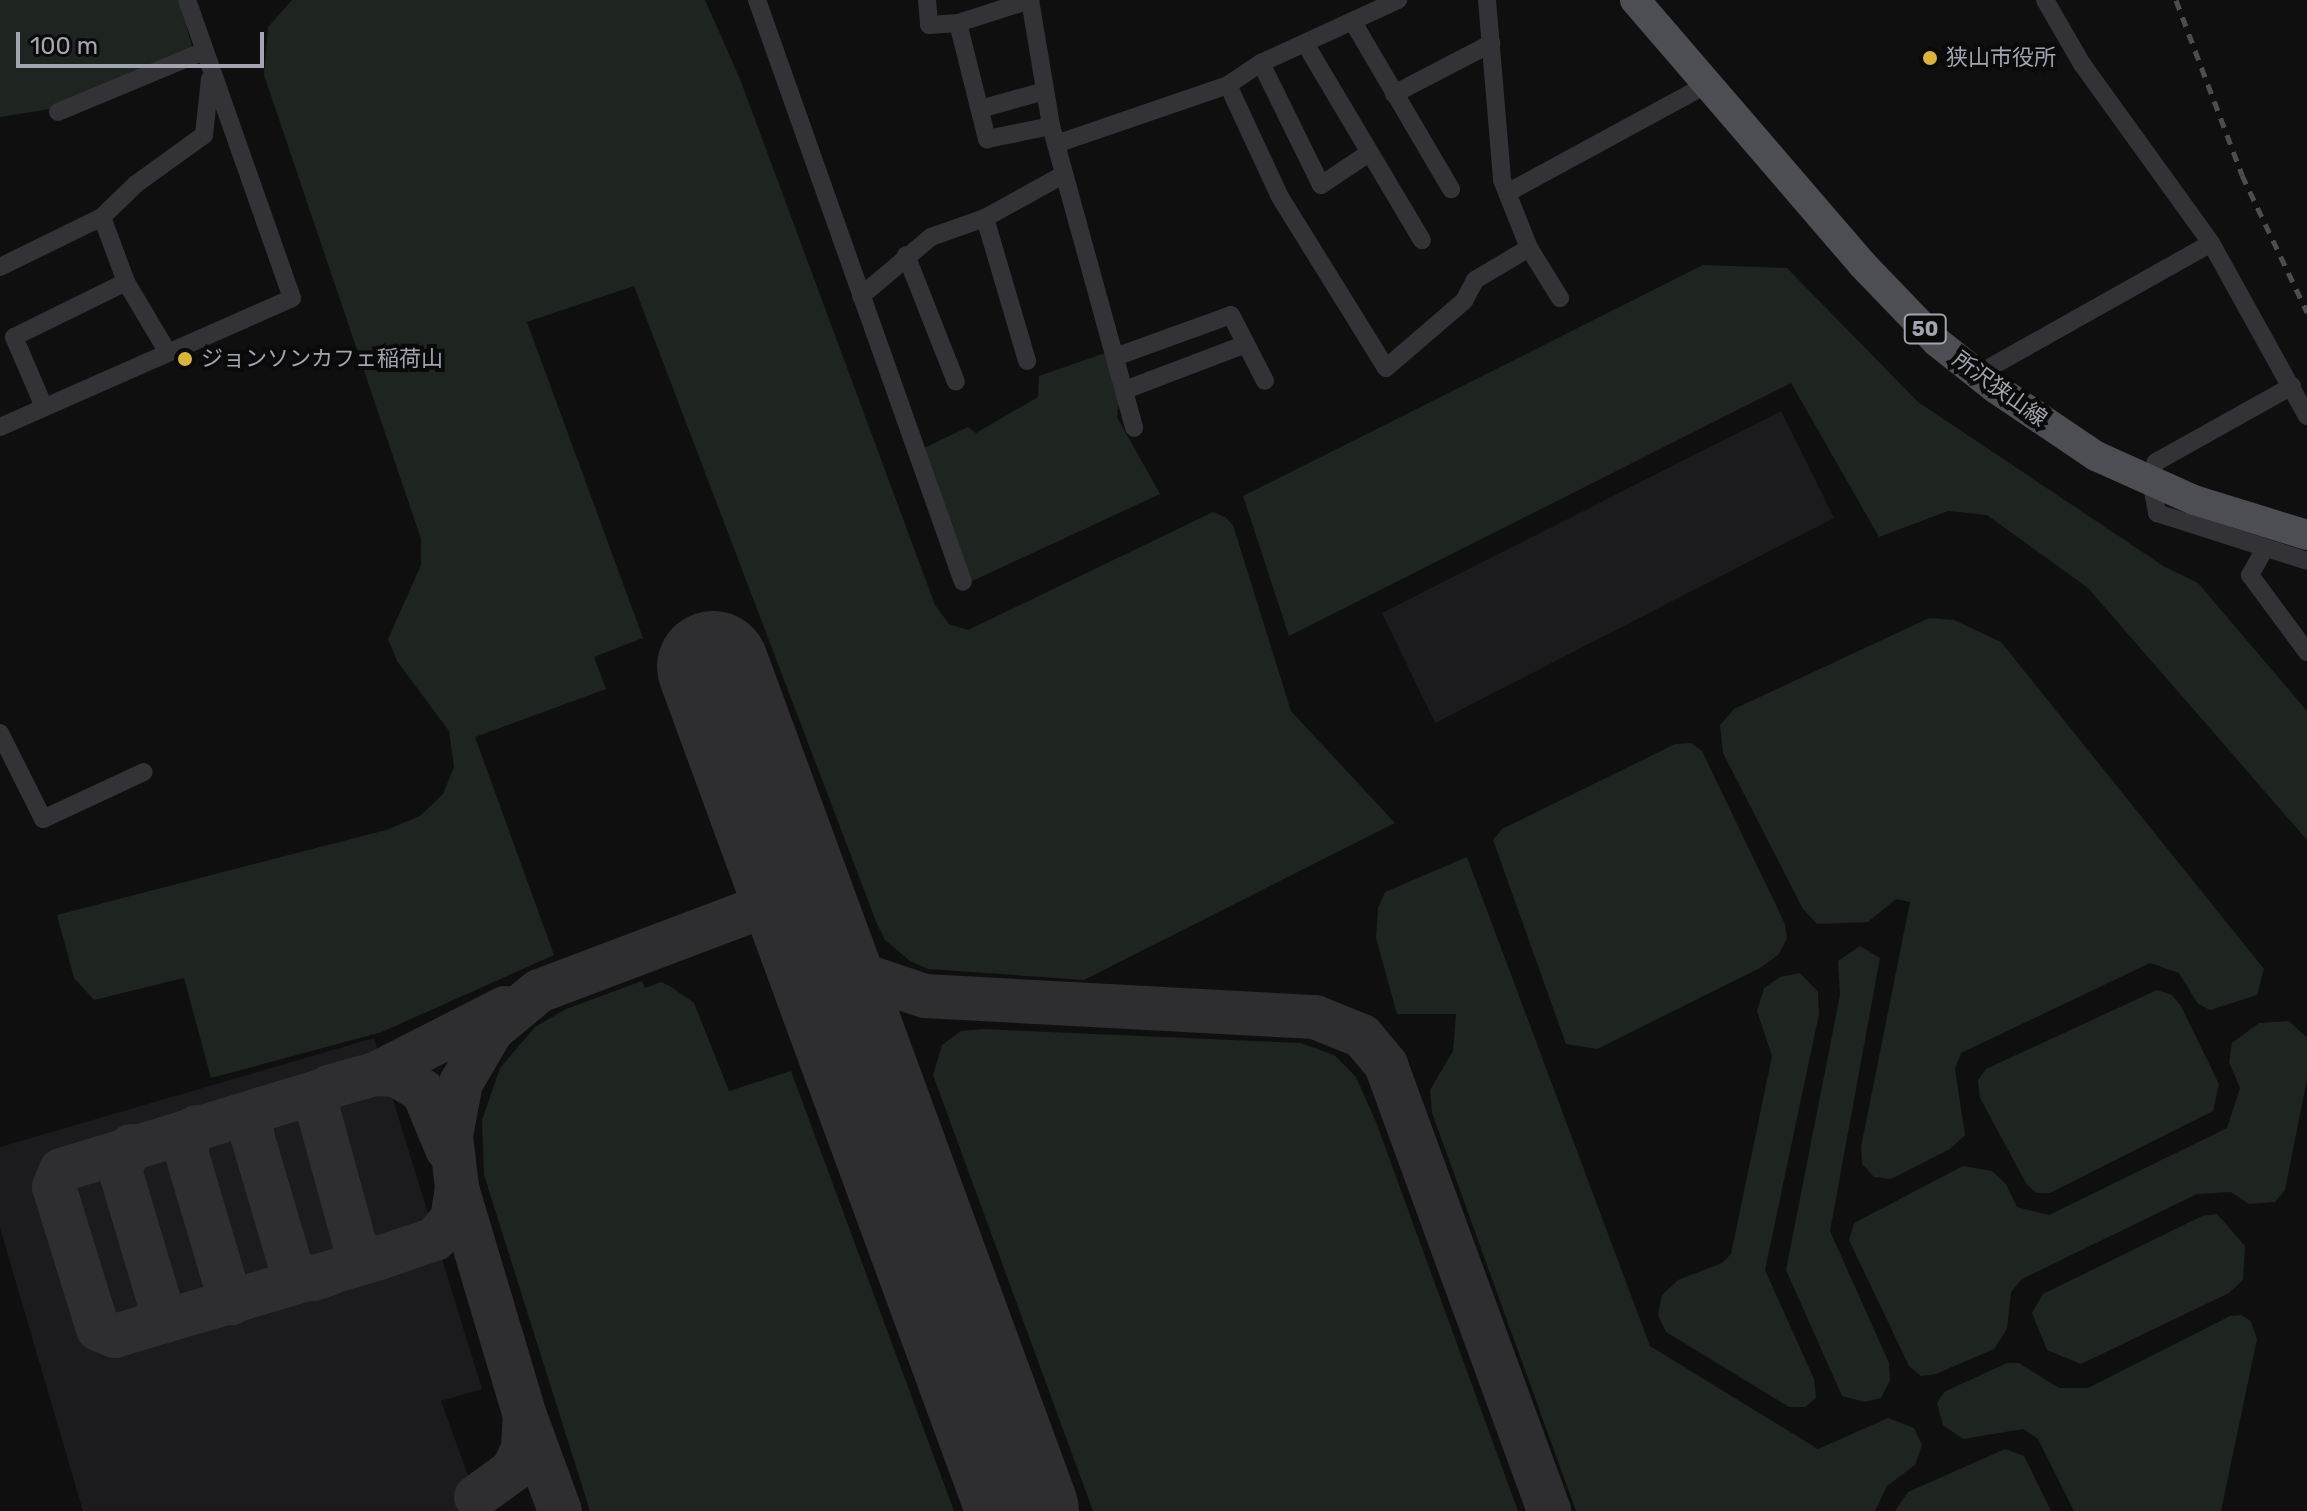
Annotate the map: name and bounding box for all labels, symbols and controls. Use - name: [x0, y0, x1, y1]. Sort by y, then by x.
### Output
- scale bar: [20, 16, 268, 66]
- text: 100 m: [30, 32, 98, 60]
- place label: 狭山市役所: [1946, 45, 2056, 71]
- marker: 狭山市役所: [1921, 49, 1939, 67]
- road number: 50: [1903, 313, 1947, 345]
- place label: ジョンソンカフェ稲荷山: [201, 346, 443, 372]
- street label: 所沢狭山線: [1948, 346, 2052, 432]
- marker: ジョンソンカフェ稲荷山: [176, 350, 194, 368]

